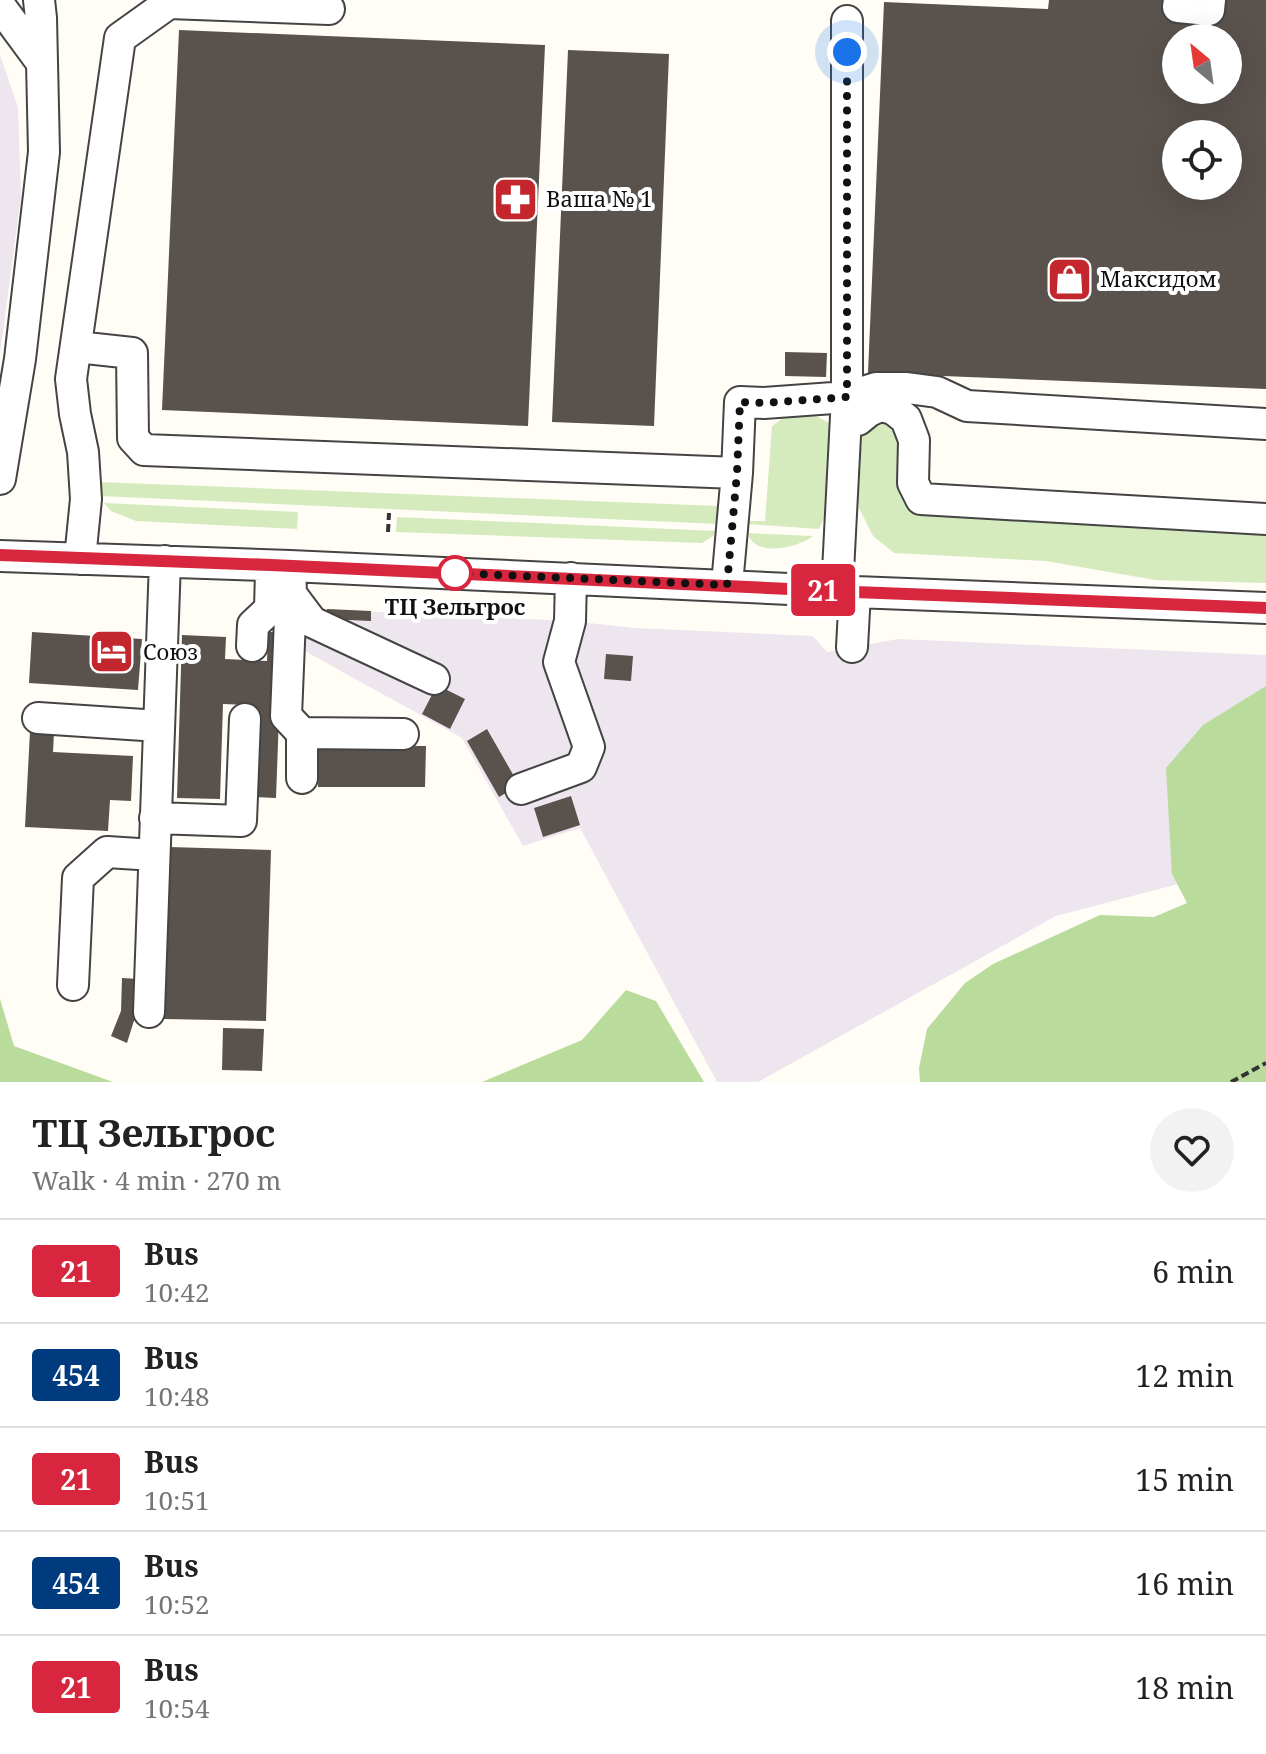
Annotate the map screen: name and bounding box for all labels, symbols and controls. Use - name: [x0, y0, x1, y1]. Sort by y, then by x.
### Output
- north arrow: [1162, 24, 1242, 104]
- map controls: [1162, 24, 1242, 200]
- your location: [827, 32, 867, 72]
- button: locate: [1162, 120, 1242, 200]
- pharmacy icon: Ваша № 1: [491, 175, 539, 223]
- place label: Ваша № 1: [546, 183, 653, 213]
- shop icon: Максидом: [1045, 255, 1093, 303]
- place label: Максидом: [1100, 263, 1217, 293]
- marker: ТЦ Зельгрос: [438, 556, 472, 590]
- line badge: 21: [787, 564, 859, 616]
- text: 21: [807, 571, 839, 609]
- place label: ТЦ Зельгрос: [385, 591, 525, 621]
- hotel icon: Союз: [88, 628, 136, 676]
- place label: Союз: [143, 636, 198, 666]
- text: ТЦ Зельгрос: [32, 1106, 275, 1158]
- button: heart: [1150, 1108, 1234, 1192]
- text: Walk · 4 min · 270 m: [32, 1162, 281, 1198]
- text: Bus: [144, 1233, 199, 1274]
- text: 6 min: [1152, 1251, 1234, 1292]
- text: 21: [60, 1252, 92, 1290]
- text: 10:42: [144, 1274, 210, 1310]
- text: Bus: [144, 1337, 199, 1378]
- text: 12 min: [1135, 1355, 1234, 1396]
- text: 454: [52, 1356, 100, 1394]
- text: 10:48: [144, 1378, 210, 1414]
- text: Bus: [144, 1441, 199, 1482]
- text: 15 min: [1135, 1459, 1234, 1500]
- text: 21: [60, 1460, 92, 1498]
- text: 10:51: [144, 1482, 210, 1518]
- text: Bus: [144, 1545, 199, 1586]
- text: 16 min: [1135, 1563, 1234, 1604]
- text: 454: [52, 1564, 100, 1602]
- text: 10:52: [144, 1586, 210, 1622]
- text: Bus: [144, 1649, 199, 1690]
- text: 18 min: [1135, 1667, 1234, 1708]
- text: 21: [60, 1668, 92, 1706]
- text: 10:54: [144, 1690, 210, 1726]

